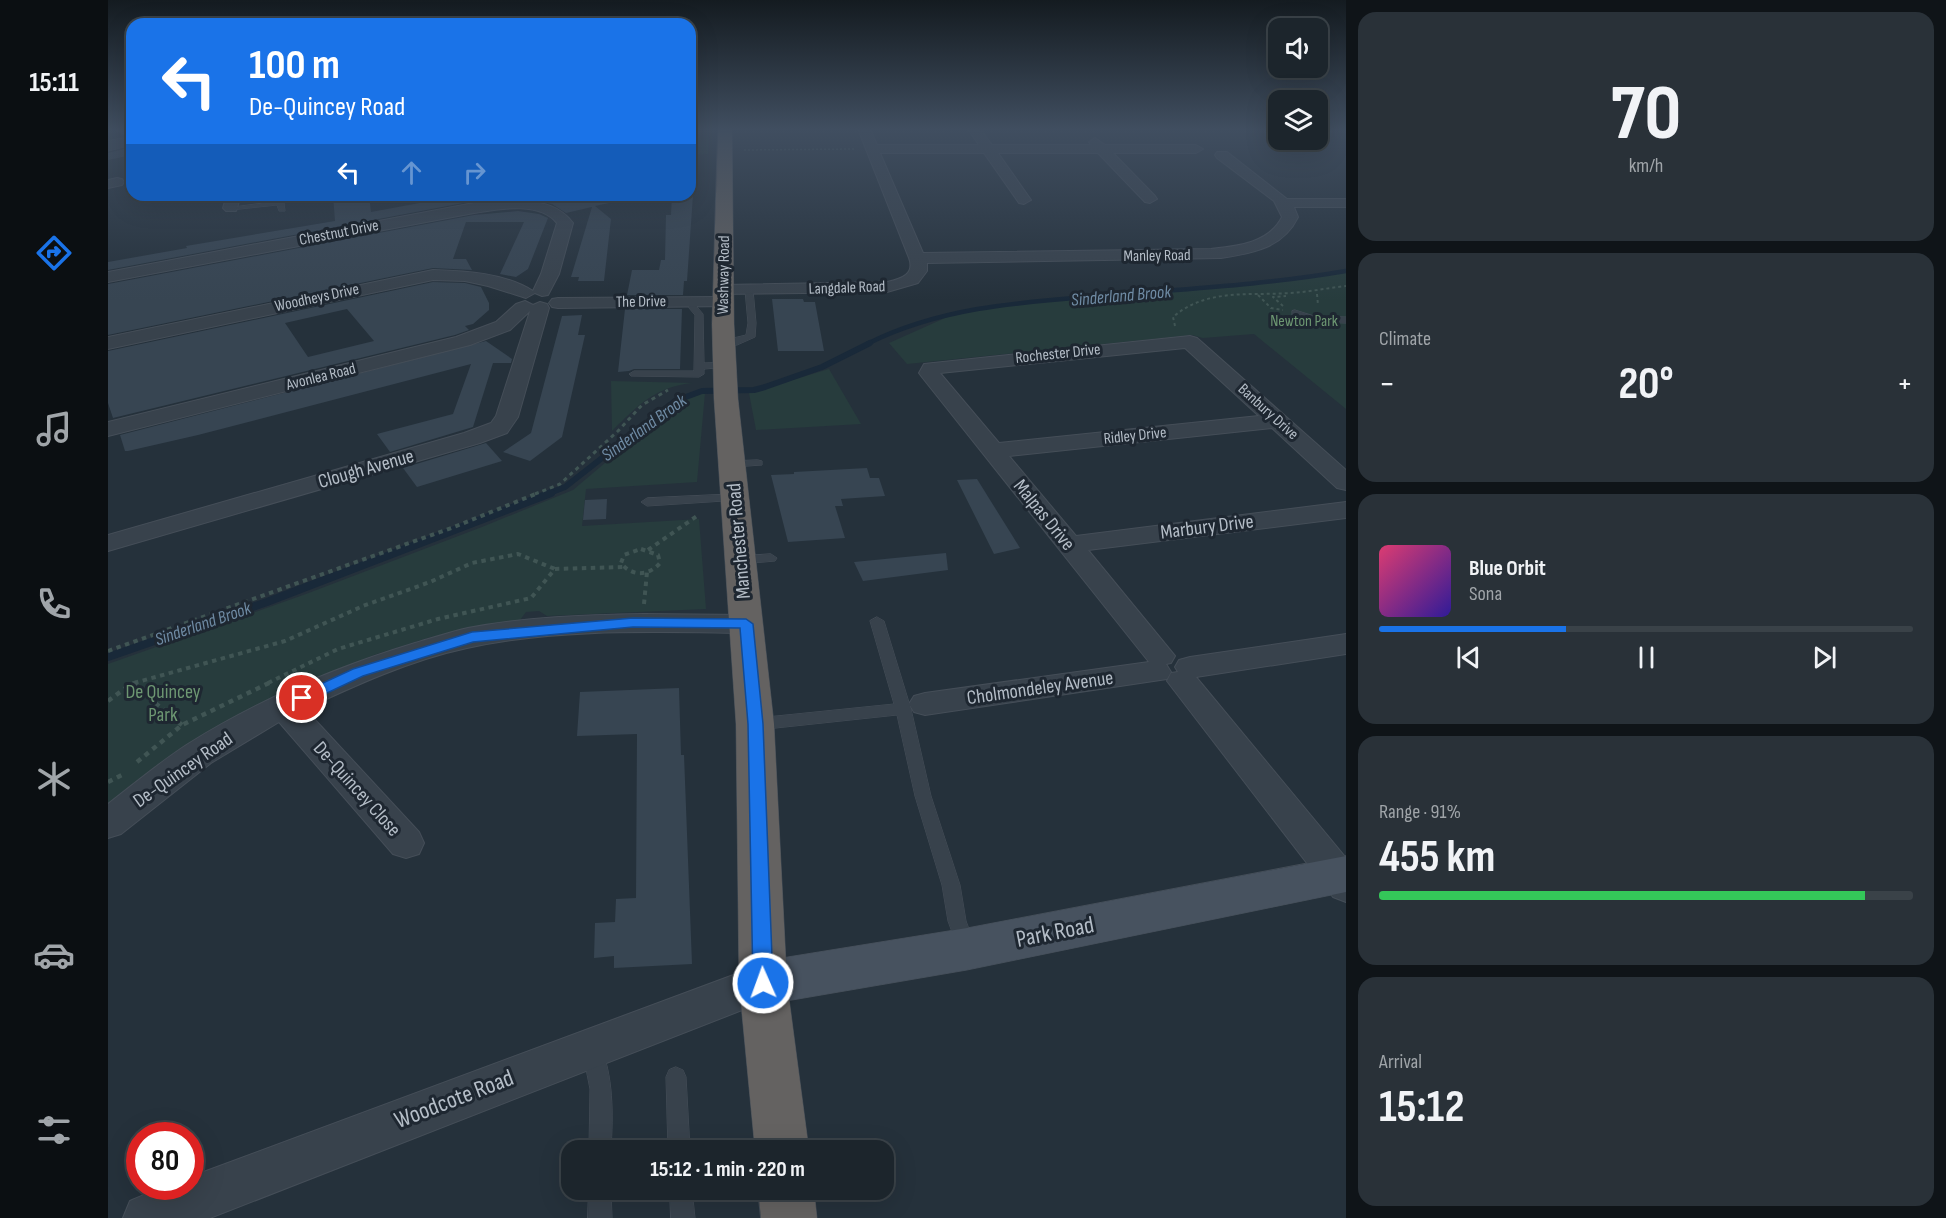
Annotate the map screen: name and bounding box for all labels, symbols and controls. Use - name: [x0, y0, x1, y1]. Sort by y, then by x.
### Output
- map controls: [1268, 18, 1328, 150]
- button: sound: [1268, 18, 1328, 78]
- text: 100 m: [249, 40, 340, 91]
- icon: left: [150, 42, 228, 120]
- text: 15:11: [29, 67, 79, 99]
- text: 70: [1611, 68, 1681, 161]
- button: layers: [1268, 90, 1328, 150]
- text: De-Quincey Road: [249, 91, 405, 123]
- text: km/h: [1629, 154, 1663, 178]
- icon: left: [332, 156, 365, 189]
- icon: ahead: [395, 156, 428, 189]
- icon: right: [458, 156, 491, 189]
- street label: Chestnut Drive: [298, 216, 380, 250]
- icon: directions: [33, 232, 75, 274]
- street label: Washway Road: [714, 235, 734, 315]
- street label: Manley Road: [1123, 246, 1191, 266]
- street label: Langdale Road: [808, 277, 886, 299]
- street label: Woodheys Drive: [273, 280, 361, 316]
- water label: Sinderland Brook: [1070, 281, 1173, 311]
- street label: The Drive: [616, 292, 666, 312]
- park label: Newton Park: [1270, 312, 1338, 331]
- text: Climate: [1379, 327, 1431, 351]
- street label: Rochester Drive: [1014, 340, 1102, 368]
- text: 20°: [1618, 357, 1674, 412]
- street label: Avonlea Road: [283, 359, 358, 395]
- text: −: [1379, 364, 1395, 404]
- text: +: [1897, 364, 1913, 404]
- street label: Banbury Drive: [1234, 380, 1302, 444]
- water label: Sinderland Brook: [597, 389, 692, 466]
- icon: music: [33, 408, 75, 450]
- street label: Ridley Drive: [1103, 423, 1167, 449]
- street label: Clough Avenue: [315, 444, 417, 494]
- street label: Malpas Drive: [1008, 475, 1080, 555]
- street label: Manchester Road: [722, 482, 756, 600]
- street label: Marbury Drive: [1159, 509, 1255, 545]
- text: Blue Orbit: [1469, 555, 1546, 582]
- text: Sona: [1469, 582, 1502, 606]
- icon: phone: [33, 583, 75, 625]
- water label: Sinderland Brook: [152, 597, 255, 650]
- icon: previous: [1452, 641, 1485, 674]
- icon: pause: [1630, 641, 1663, 674]
- icon: next: [1808, 641, 1841, 674]
- street label: Cholmondeley Avenue: [965, 666, 1115, 710]
- pin: [276, 672, 327, 723]
- park label: De Quincey Park: [125, 680, 201, 727]
- icon: arrive: [285, 681, 318, 714]
- street label: De-Quincey Road: [129, 727, 237, 813]
- street label: De-Quincey Close: [308, 737, 406, 841]
- icon: climate: [33, 758, 75, 800]
- text: Range · 91%: [1379, 800, 1461, 824]
- text: 455 km: [1379, 830, 1495, 885]
- street label: Park Road: [1013, 910, 1097, 954]
- icon: car: [33, 934, 75, 976]
- position arrow: [731, 951, 795, 1015]
- text: Arrival: [1379, 1050, 1422, 1074]
- street label: Woodcote Road: [390, 1063, 518, 1135]
- text: 15:12: [1379, 1080, 1464, 1135]
- icon: filters: [33, 1109, 75, 1151]
- speed limit sign: 80: [126, 1122, 204, 1200]
- text: 15:12 · 1 min · 220 m: [650, 1156, 805, 1183]

